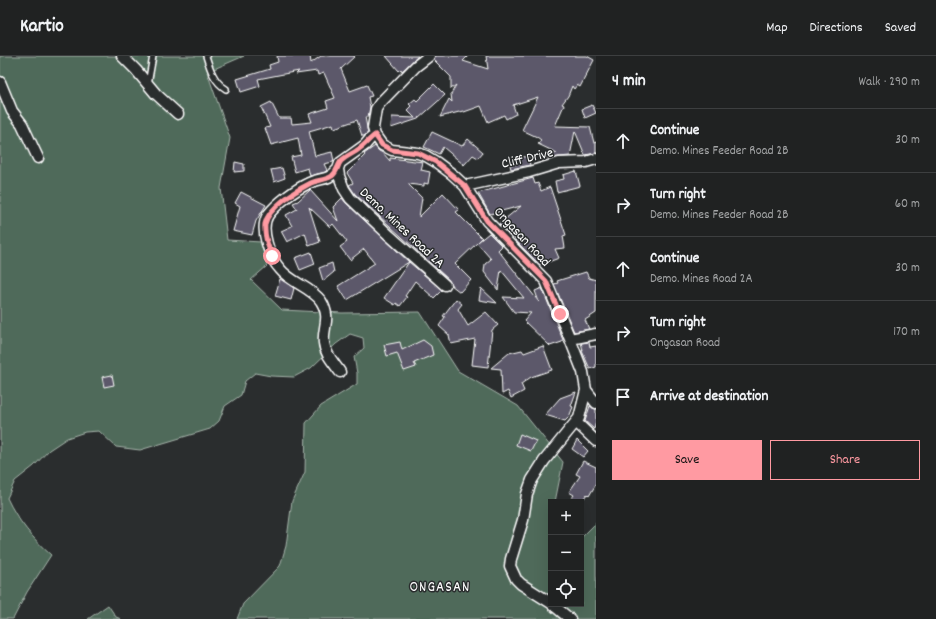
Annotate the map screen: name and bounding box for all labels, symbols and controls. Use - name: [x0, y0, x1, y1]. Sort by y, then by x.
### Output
- text: Kartio: [20, 14, 64, 41]
- text: Map: [766, 18, 788, 38]
- text: Directions: [810, 18, 863, 38]
- text: Saved: [885, 18, 916, 38]
- text: 4 min: [612, 70, 646, 94]
- text: Walk · 290 m: [858, 73, 920, 92]
- text: Continue: [650, 120, 699, 142]
- icon: ahead: [612, 130, 634, 152]
- text: 30 m: [895, 131, 920, 150]
- text: Demo. Mines Feeder Road 2B: [650, 142, 788, 161]
- street label: Cliff Drive: [500, 143, 555, 175]
- street label: Demo. Mines Road 2A: [354, 184, 449, 274]
- text: Turn right: [650, 184, 706, 206]
- icon: right: [612, 194, 634, 216]
- text: 60 m: [895, 195, 920, 214]
- street label: Ongasan Road: [488, 203, 555, 272]
- text: Demo. Mines Feeder Road 2B: [650, 206, 788, 225]
- route start: [263, 247, 281, 265]
- text: Continue: [650, 248, 699, 270]
- icon: ahead: [612, 258, 634, 280]
- text: 30 m: [895, 259, 920, 278]
- text: Demo. Mines Road 2A: [650, 270, 753, 289]
- route end: [551, 305, 569, 323]
- text: Turn right: [650, 312, 706, 334]
- icon: right: [612, 322, 634, 344]
- text: 170 m: [893, 323, 920, 342]
- text: Ongasan Road: [650, 334, 720, 353]
- icon: arrive: [612, 386, 634, 408]
- text: Arrive at destination: [650, 386, 768, 408]
- button: Save: [612, 440, 762, 480]
- button: Share: [770, 440, 920, 480]
- map controls: [548, 499, 584, 607]
- button: +: [548, 499, 584, 535]
- button: −: [548, 535, 584, 571]
- button: locate: [548, 571, 584, 607]
- district label: ONGASAN: [409, 577, 471, 599]

